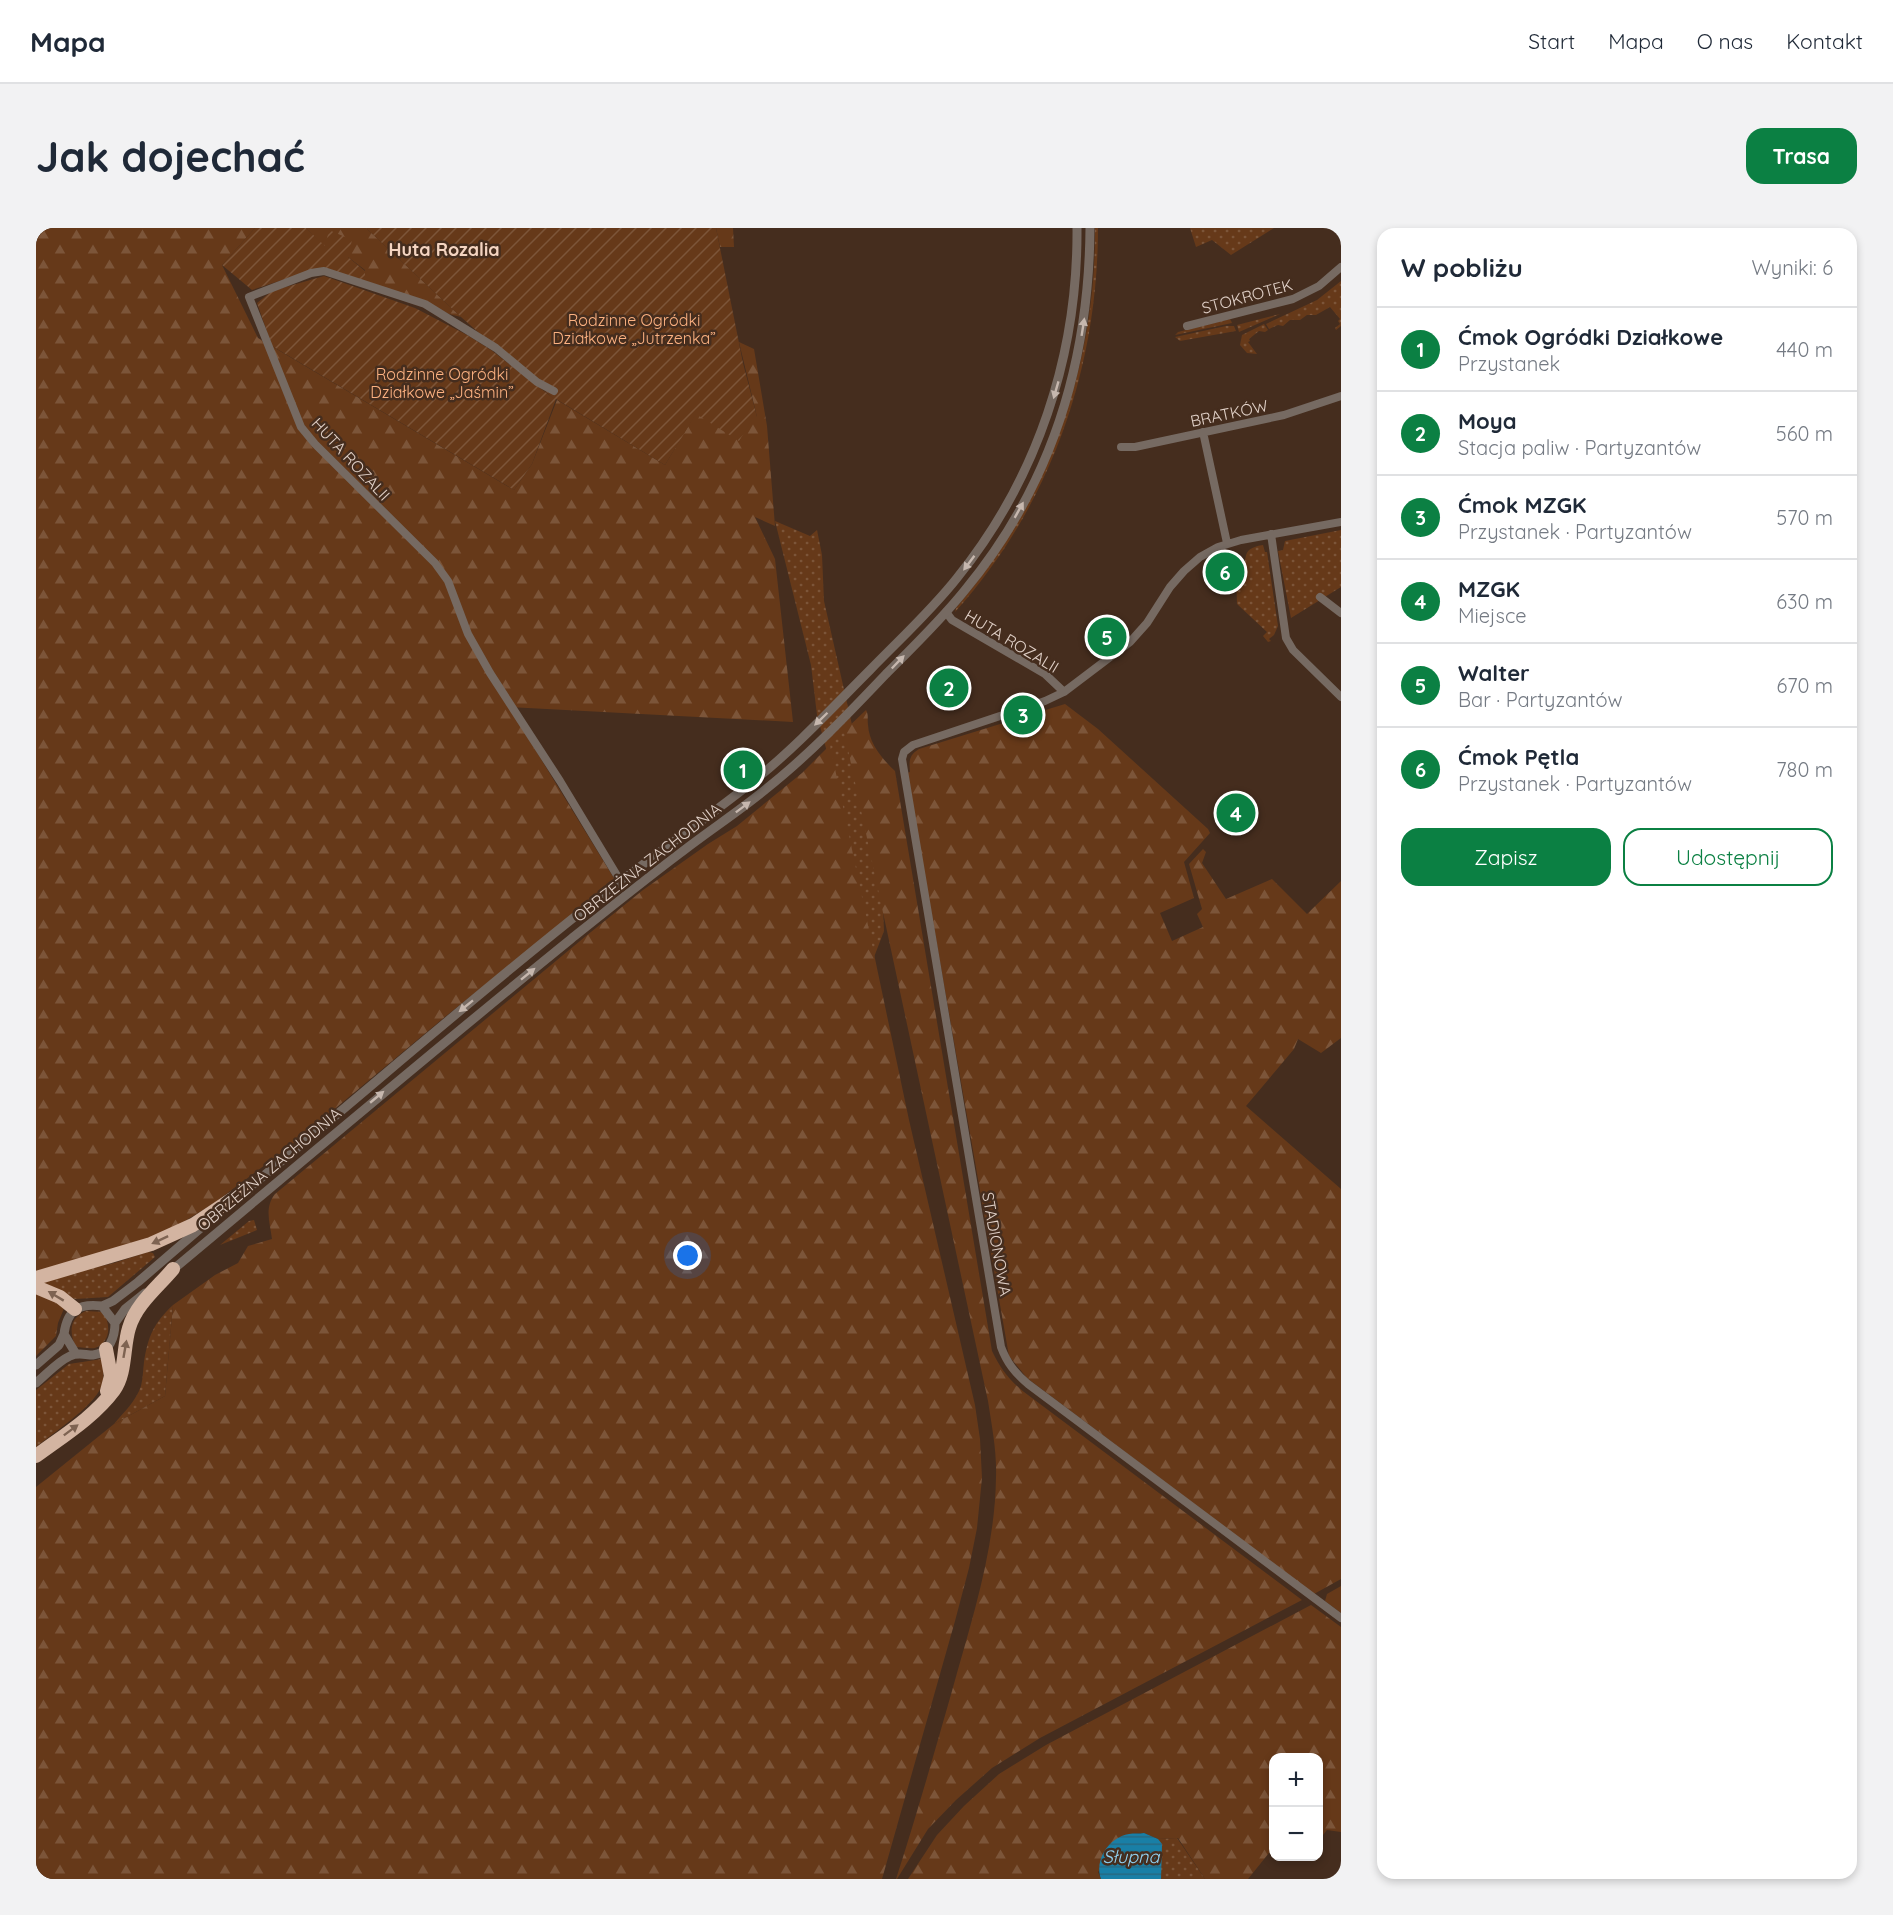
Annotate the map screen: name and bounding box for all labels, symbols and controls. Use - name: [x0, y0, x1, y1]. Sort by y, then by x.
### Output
- text: Mapa: [30, 24, 106, 59]
- text: Start: [1528, 28, 1575, 54]
- text: Mapa: [1608, 28, 1664, 54]
- text: O nas: [1697, 28, 1753, 54]
- text: Kontakt: [1786, 28, 1863, 54]
- button: Trasa: [1746, 128, 1857, 184]
- text: Jak dojechać: [36, 130, 305, 183]
- district label: Huta Rozalia: [389, 238, 499, 261]
- text: W pobliżu: [1401, 251, 1523, 284]
- text: Wyniki: 6: [1752, 255, 1833, 280]
- street label: STOKROTEK: [1199, 274, 1295, 318]
- park label: Rodzinne Ogródki Działkowe „Jutrzenka”: [552, 310, 716, 348]
- one-way arrow: [1079, 318, 1088, 337]
- text: Ćmok Ogródki Działkowe: [1458, 323, 1723, 351]
- text: 1: [1417, 337, 1424, 362]
- text: 440 m: [1776, 337, 1833, 362]
- text: Przystanek: [1458, 351, 1560, 376]
- park label: Rodzinne Ogródki Działkowe „Jaśmin”: [370, 364, 514, 402]
- one-way arrow: [1051, 381, 1060, 399]
- street label: BRATKÓW: [1188, 395, 1270, 431]
- text: Moya: [1458, 407, 1516, 435]
- street label: HUTA ROZALII: [307, 413, 395, 505]
- text: 2: [1415, 421, 1426, 446]
- text: 560 m: [1776, 421, 1833, 446]
- text: Stacja paliw · Partyzantów: [1458, 435, 1701, 460]
- text: Ćmok MZGK: [1458, 491, 1586, 519]
- one-way arrow: [1014, 502, 1024, 519]
- text: 3: [1415, 505, 1426, 530]
- text: 570 m: [1776, 505, 1833, 530]
- text: Przystanek · Partyzantów: [1458, 519, 1692, 544]
- pin: 6: [1206, 550, 1244, 594]
- one-way arrow: [963, 554, 975, 570]
- text: MZGK: [1458, 575, 1520, 603]
- text: 4: [1415, 589, 1426, 614]
- text: 630 m: [1776, 589, 1833, 614]
- text: Miejsce: [1458, 603, 1527, 628]
- street label: HUTA ROZALII: [961, 605, 1063, 677]
- pin: 5: [1088, 614, 1126, 660]
- one-way arrow: [891, 655, 905, 670]
- text: Walter: [1458, 659, 1530, 687]
- pin: 2: [930, 666, 968, 710]
- text: 5: [1415, 673, 1426, 698]
- text: 670 m: [1776, 673, 1833, 698]
- text: Bar · Partyzantów: [1458, 687, 1623, 712]
- pin: 3: [1004, 692, 1042, 738]
- one-way arrow: [813, 712, 828, 726]
- text: Ćmok Pętla: [1458, 743, 1579, 771]
- pin: 1: [724, 748, 762, 792]
- text: 6: [1415, 757, 1426, 782]
- text: 780 m: [1776, 757, 1833, 782]
- text: Przystanek · Partyzantów: [1458, 771, 1692, 796]
- pin: 4: [1216, 790, 1256, 836]
- street label: OBRZEŻNA ZACHODNIA: [569, 798, 725, 926]
- one-way arrow: [735, 801, 750, 813]
- button: Zapisz: [1401, 828, 1611, 886]
- button: Udostępnij: [1623, 828, 1833, 886]
- one-way arrow: [520, 967, 536, 980]
- one-way arrow: [458, 1000, 474, 1013]
- one-way arrow: [369, 1091, 385, 1104]
- street label: OBRZEŻNA ZACHODNIA: [193, 1103, 345, 1235]
- street label: STADIONOWA: [978, 1190, 1016, 1298]
- one-way arrow: [151, 1235, 169, 1245]
- your location: [673, 1241, 702, 1270]
- one-way arrow: [48, 1291, 64, 1302]
- one-way arrow: [121, 1339, 130, 1358]
- one-way arrow: [63, 1424, 79, 1436]
- map controls: [1269, 1753, 1323, 1861]
- button: +: [1269, 1753, 1323, 1807]
- button: −: [1269, 1807, 1323, 1861]
- water label: Słupna: [1103, 1845, 1160, 1868]

